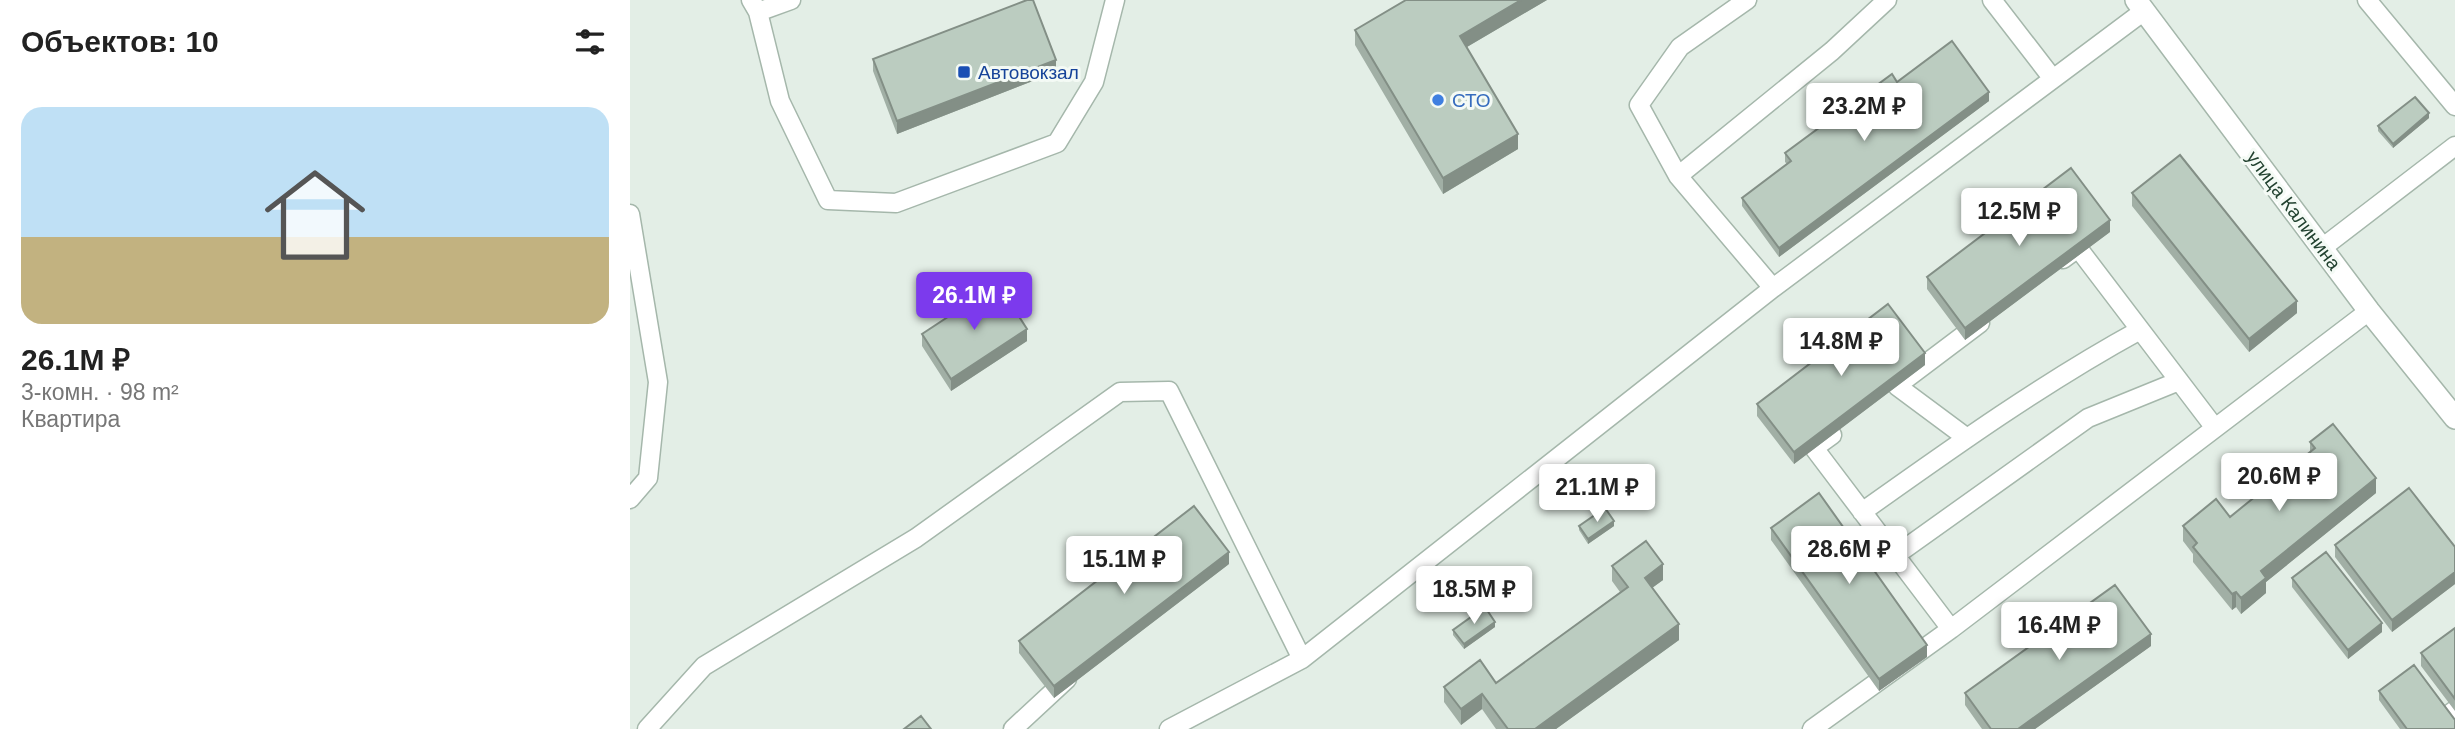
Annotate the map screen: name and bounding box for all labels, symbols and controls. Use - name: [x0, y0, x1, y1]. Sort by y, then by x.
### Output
- icon: filters: [571, 23, 609, 61]
- text: Объектов: 10: [21, 25, 219, 58]
- place label: Автовокзал: [978, 62, 1079, 83]
- marker: Автовокзал: [956, 64, 972, 80]
- pin: 23.2M ₽: [1799, 83, 1929, 143]
- place label: СТО: [1452, 90, 1491, 111]
- marker: СТО: [1430, 92, 1446, 108]
- text: 23.2M ₽: [1822, 93, 1906, 119]
- street label: улица Калинина: [2242, 147, 2345, 274]
- icon: home: [252, 152, 378, 278]
- pin: 12.5M ₽: [1954, 188, 2084, 248]
- text: 12.5M ₽: [1977, 198, 2061, 224]
- pin: 26.1M ₽: [909, 272, 1039, 332]
- text: 26.1M ₽: [932, 282, 1016, 308]
- pin: 14.8M ₽: [1776, 318, 1906, 378]
- text: 14.8M ₽: [1799, 328, 1883, 354]
- text: 26.1M ₽: [21, 343, 130, 376]
- text: 3-комн. · 98 m²: [21, 379, 179, 405]
- text: Квартира: [21, 406, 120, 432]
- pin: 20.6M ₽: [2214, 454, 2344, 513]
- text: 20.6M ₽: [2237, 463, 2321, 489]
- pin: 21.1M ₽: [1532, 464, 1662, 524]
- text: 21.1M ₽: [1555, 474, 1639, 500]
- pin: 28.6M ₽: [1784, 526, 1914, 586]
- pin: 15.1M ₽: [1059, 536, 1189, 596]
- text: 28.6M ₽: [1807, 536, 1891, 562]
- text: 15.1M ₽: [1082, 546, 1166, 572]
- pin: 18.5M ₽: [1409, 566, 1539, 626]
- text: 18.5M ₽: [1432, 576, 1516, 602]
- pin: 16.4M ₽: [1994, 602, 2124, 662]
- text: 16.4M ₽: [2017, 612, 2101, 638]

